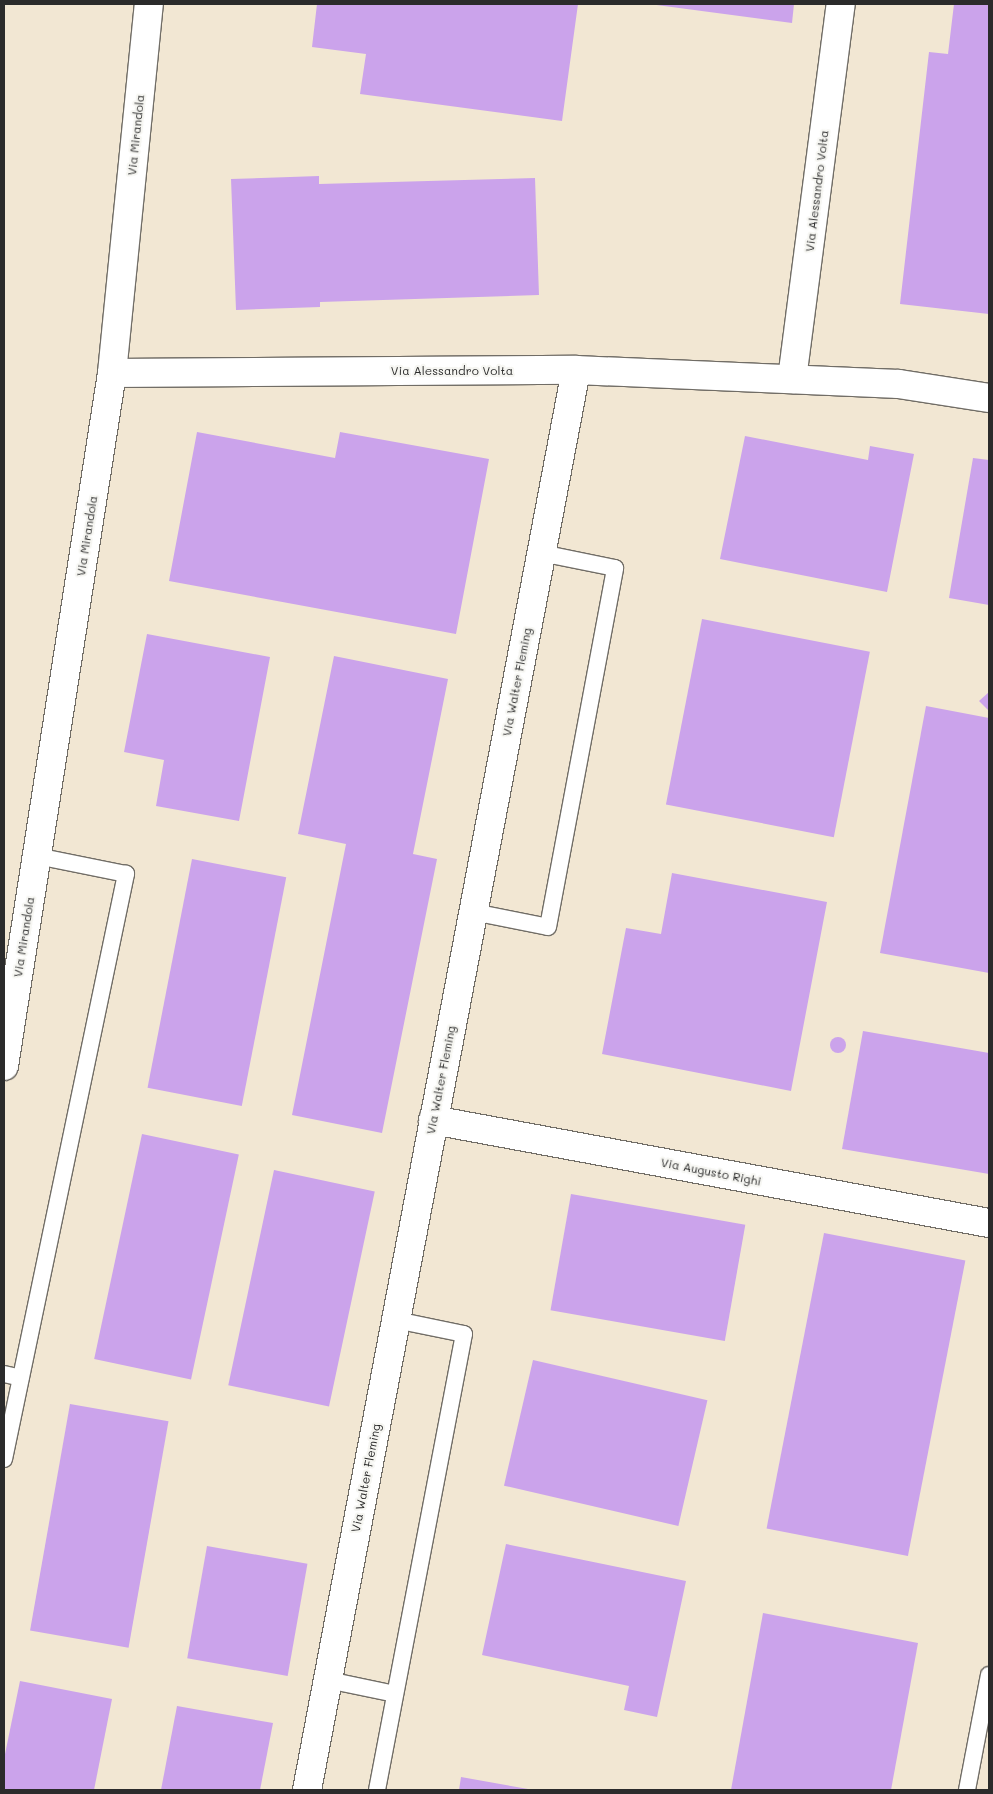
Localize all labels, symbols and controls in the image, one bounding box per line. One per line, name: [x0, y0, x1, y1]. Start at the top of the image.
street label: Via Mirandola: [125, 94, 147, 176]
street label: Via Alessandro Volta: [802, 129, 832, 253]
street label: Via Alessandro Volta: [391, 364, 513, 378]
street label: Via Mirandola: [74, 495, 100, 577]
street label: Via Walter Fleming: [499, 626, 535, 738]
street label: Via Mirandola: [11, 896, 37, 978]
street label: Via Walter Fleming: [423, 1024, 459, 1136]
street label: Via Augusto Righi: [660, 1155, 762, 1189]
street label: Via Walter Fleming: [348, 1422, 384, 1534]

